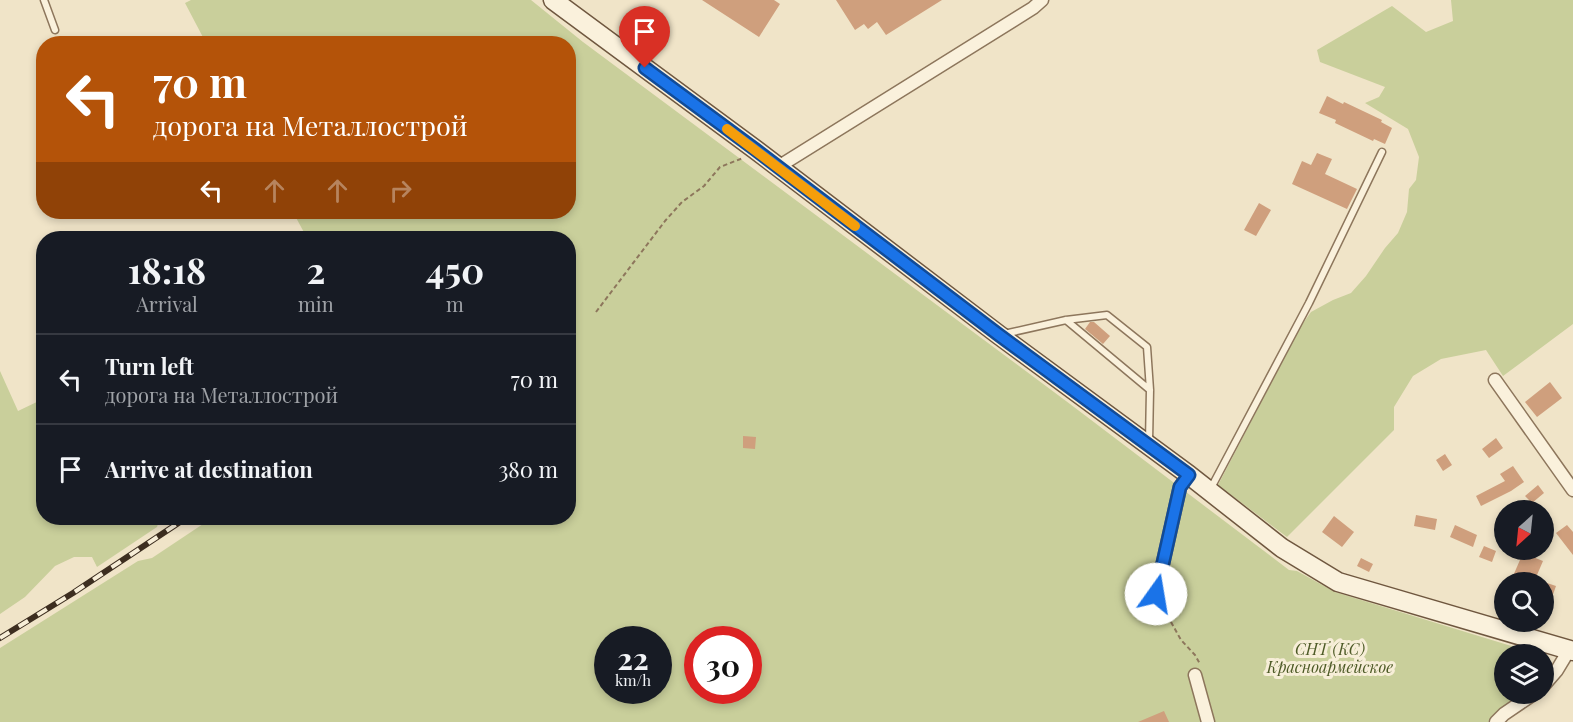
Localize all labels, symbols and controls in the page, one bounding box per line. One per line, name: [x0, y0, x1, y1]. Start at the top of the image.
pin: [619, 6, 670, 68]
icon: arrive: [628, 15, 661, 48]
text: 70 m: [153, 53, 247, 109]
icon: left: [54, 60, 132, 138]
text: дорога на Металлострой: [153, 107, 468, 143]
icon: left: [195, 174, 228, 207]
icon: ahead: [258, 174, 291, 207]
icon: ahead: [321, 174, 354, 207]
icon: right: [384, 174, 417, 207]
text: 18:18: [128, 245, 206, 293]
text: 2: [306, 245, 325, 293]
text: 450: [425, 245, 484, 293]
text: Arrival: [136, 290, 198, 317]
text: min: [298, 290, 334, 317]
text: m: [446, 290, 464, 317]
text: Turn left: [105, 351, 194, 381]
icon: left: [54, 363, 87, 396]
text: 70 m: [511, 364, 558, 394]
text: дорога на Металлострой: [105, 381, 338, 408]
icon: arrive: [54, 453, 87, 486]
text: Arrive at destination: [105, 454, 313, 484]
text: 380 m: [498, 454, 558, 484]
north arrow: [1494, 500, 1554, 560]
map controls: [1494, 500, 1554, 704]
position arrow: [1124, 562, 1188, 626]
button: search: [1494, 572, 1554, 632]
speed limit sign: 30: [684, 626, 762, 704]
text: 22: [617, 638, 649, 678]
park label: СНТ (КС) Красноармейское: [1266, 638, 1393, 677]
button: layers: [1494, 644, 1554, 704]
text: km/h: [615, 670, 651, 690]

